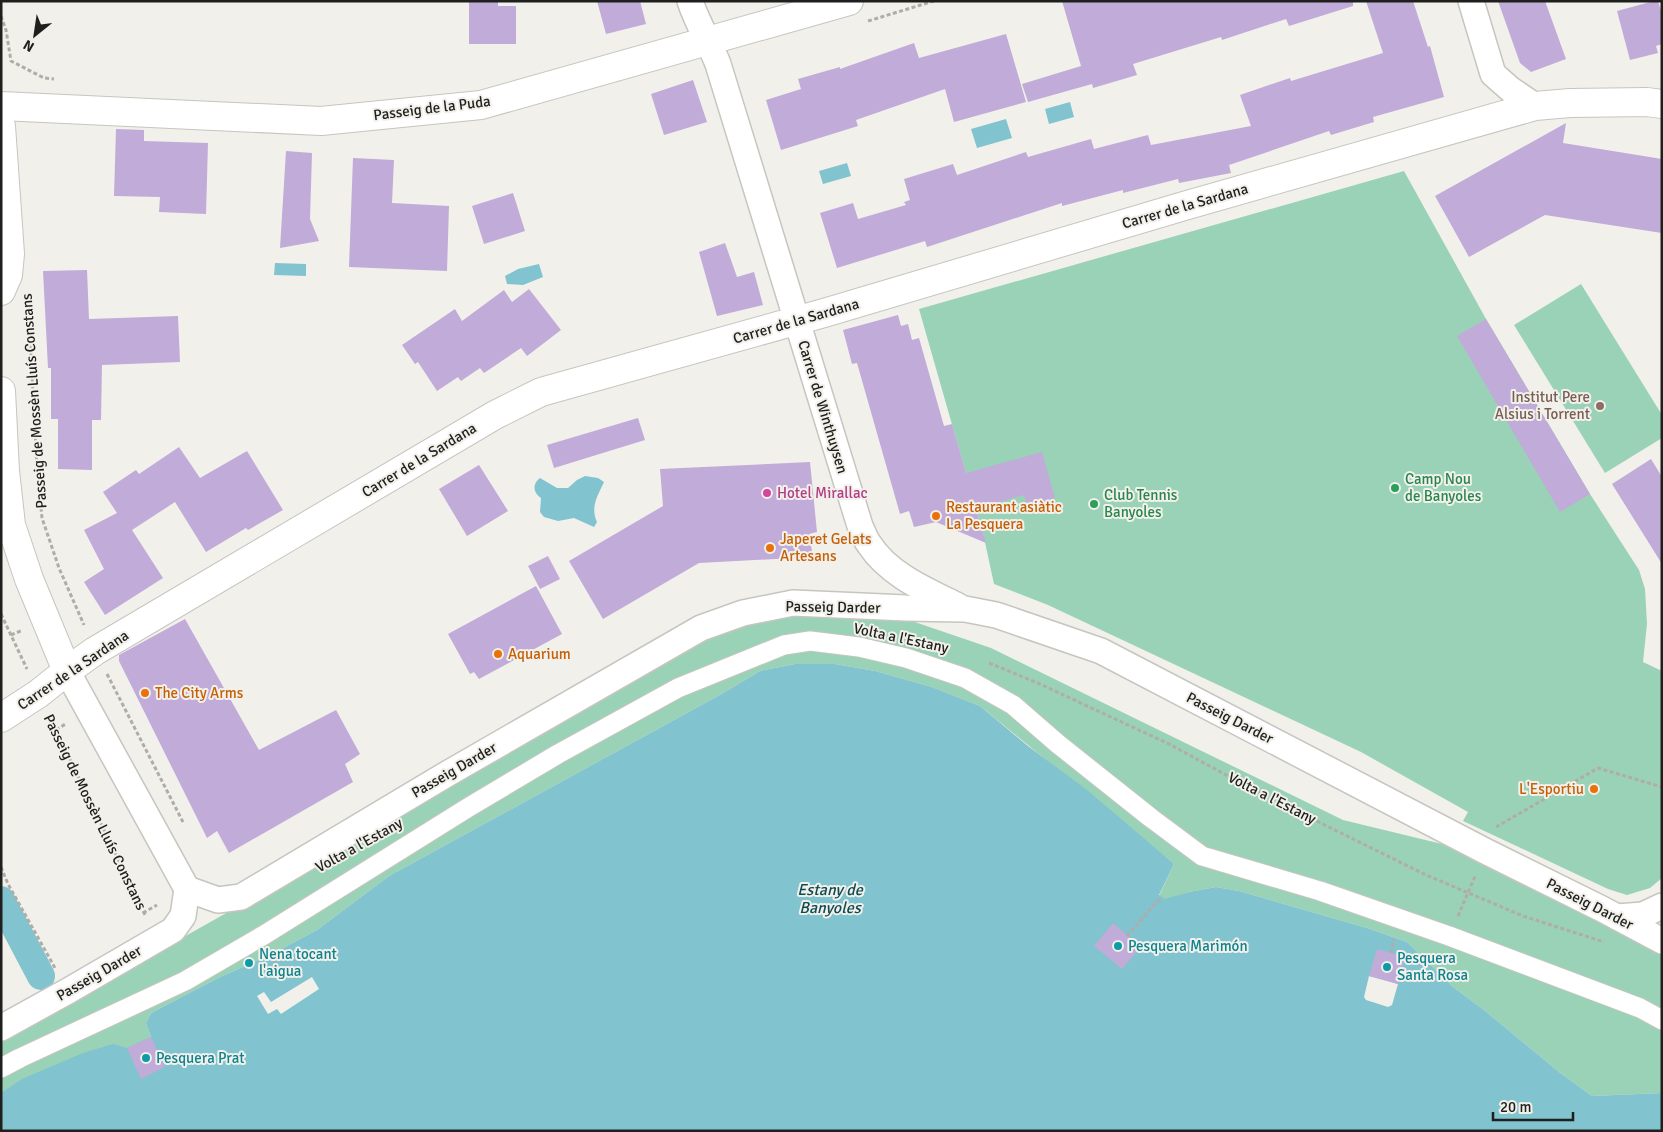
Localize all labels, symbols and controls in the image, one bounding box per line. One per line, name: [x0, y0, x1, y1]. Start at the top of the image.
north arrow: [10, 10, 60, 60]
text: N: [20, 36, 37, 56]
street label: Passeig de la Puda: [372, 92, 492, 124]
street label: Carrer de la Sardana: [1120, 179, 1250, 233]
street label: Passeig de Mossèn Lluís Constans: [17, 292, 50, 509]
street label: Carrer de la Sardana: [731, 294, 861, 348]
street label: Carrer de Winthuysen: [794, 338, 852, 476]
place label: Institut Pere Alsius i Torrent: [1495, 388, 1590, 423]
marker: Institut Pere Alsius i Torrent: [1594, 400, 1606, 412]
street label: Carrer de la Sardana: [358, 419, 480, 501]
place label: Camp Nou de Banyoles: [1405, 470, 1482, 505]
marker: Camp Nou de Banyoles: [1389, 482, 1401, 494]
place label: Hotel Mirallac: [777, 484, 868, 502]
place label: Club Tennis Banyoles: [1104, 486, 1178, 521]
marker: Hotel Mirallac: [761, 487, 773, 499]
place label: Restaurant asiàtic La Pesquera: [946, 498, 1062, 533]
marker: Club Tennis Banyoles: [1088, 498, 1100, 510]
marker: Restaurant asiàtic La Pesquera: [930, 510, 942, 522]
place label: Japeret Gelats Artesans: [780, 530, 872, 565]
marker: Japeret Gelats Artesans: [764, 542, 776, 554]
street label: Passeig Darder: [785, 597, 881, 617]
street label: Volta a l'Estany: [852, 619, 950, 657]
street label: Carrer de la Sardana: [14, 626, 132, 714]
place label: Aquarium: [508, 645, 571, 663]
marker: Aquarium: [492, 648, 504, 660]
place label: The City Arms: [155, 684, 244, 702]
marker: The City Arms: [139, 687, 151, 699]
street label: Passeig Darder: [1183, 688, 1277, 748]
street label: Passeig de Mossèn Lluís Constans: [40, 711, 151, 913]
street label: Passeig Darder: [408, 738, 500, 802]
street label: Volta a l'Estany: [1225, 768, 1319, 828]
place label: L'Esportiu: [1519, 780, 1584, 798]
marker: L'Esportiu: [1588, 783, 1600, 795]
street label: Volta a l'Estany: [312, 814, 406, 876]
street label: Passeig Darder: [1543, 874, 1637, 934]
water label: Estany de Banyoles: [797, 880, 864, 918]
place label: Pesquera Marimón: [1128, 937, 1248, 955]
marker: Pesquera Marimón: [1112, 940, 1124, 952]
street label: Passeig Darder: [53, 941, 145, 1005]
place label: Nena tocant l'aigua: [259, 945, 337, 980]
place label: Pesquera Santa Rosa: [1397, 949, 1468, 984]
marker: Nena tocant l'aigua: [243, 957, 255, 969]
marker: Pesquera Santa Rosa: [1381, 961, 1393, 973]
place label: Pesquera Prat: [156, 1049, 244, 1067]
marker: Pesquera Prat: [140, 1052, 152, 1064]
scale bar: [1493, 1090, 1573, 1122]
text: 20 m: [1500, 1098, 1531, 1116]

